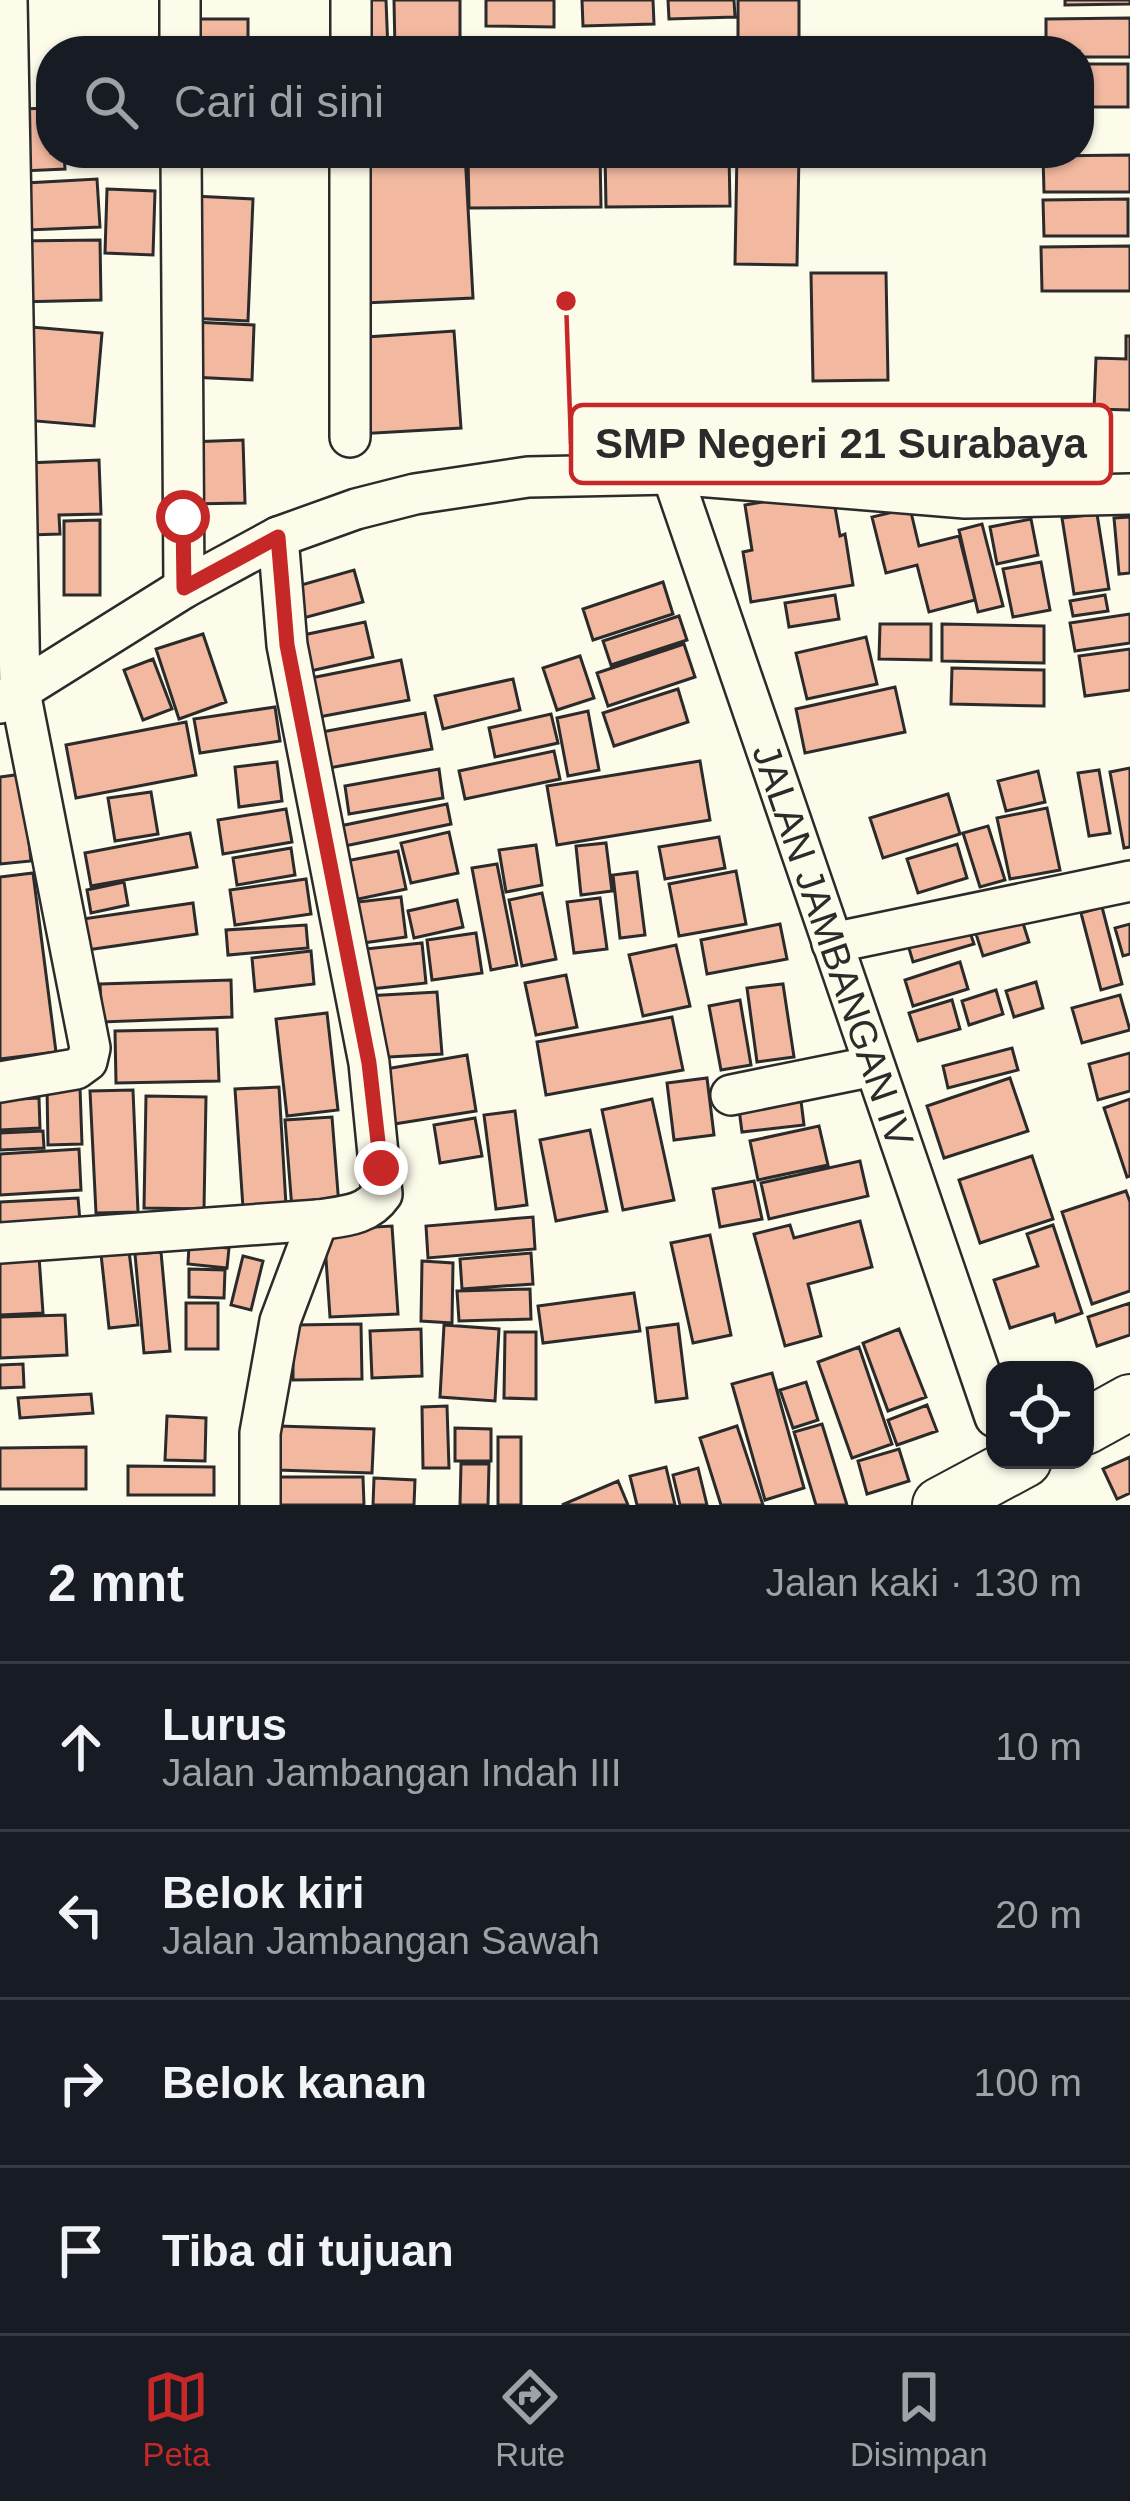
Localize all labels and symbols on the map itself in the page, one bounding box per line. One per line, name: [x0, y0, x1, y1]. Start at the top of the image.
callout: SMP Negeri 21 Surabaya: [571, 405, 1111, 483]
text: SMP Negeri 21 Surabaya: [595, 420, 1088, 467]
route start: [156, 490, 210, 544]
street label: JALAN JAMBANGAN IV: [745, 738, 922, 1152]
route end: [354, 1141, 408, 1195]

